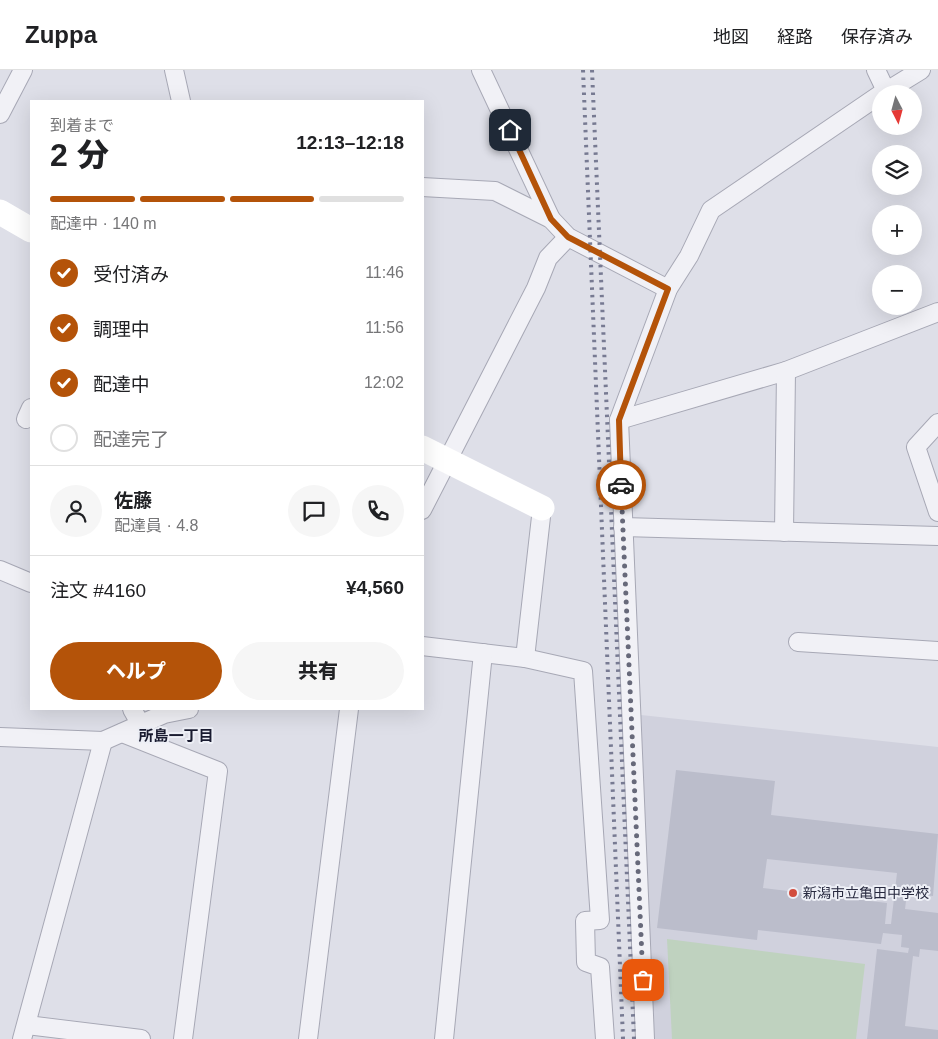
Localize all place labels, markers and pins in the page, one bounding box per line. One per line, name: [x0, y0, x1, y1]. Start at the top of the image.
pin: [489, 109, 531, 151]
place label: 新潟市立亀田中学校: [803, 885, 929, 901]
marker: 新潟市立亀田中学校: [787, 887, 799, 899]
pin: [622, 959, 664, 1001]

